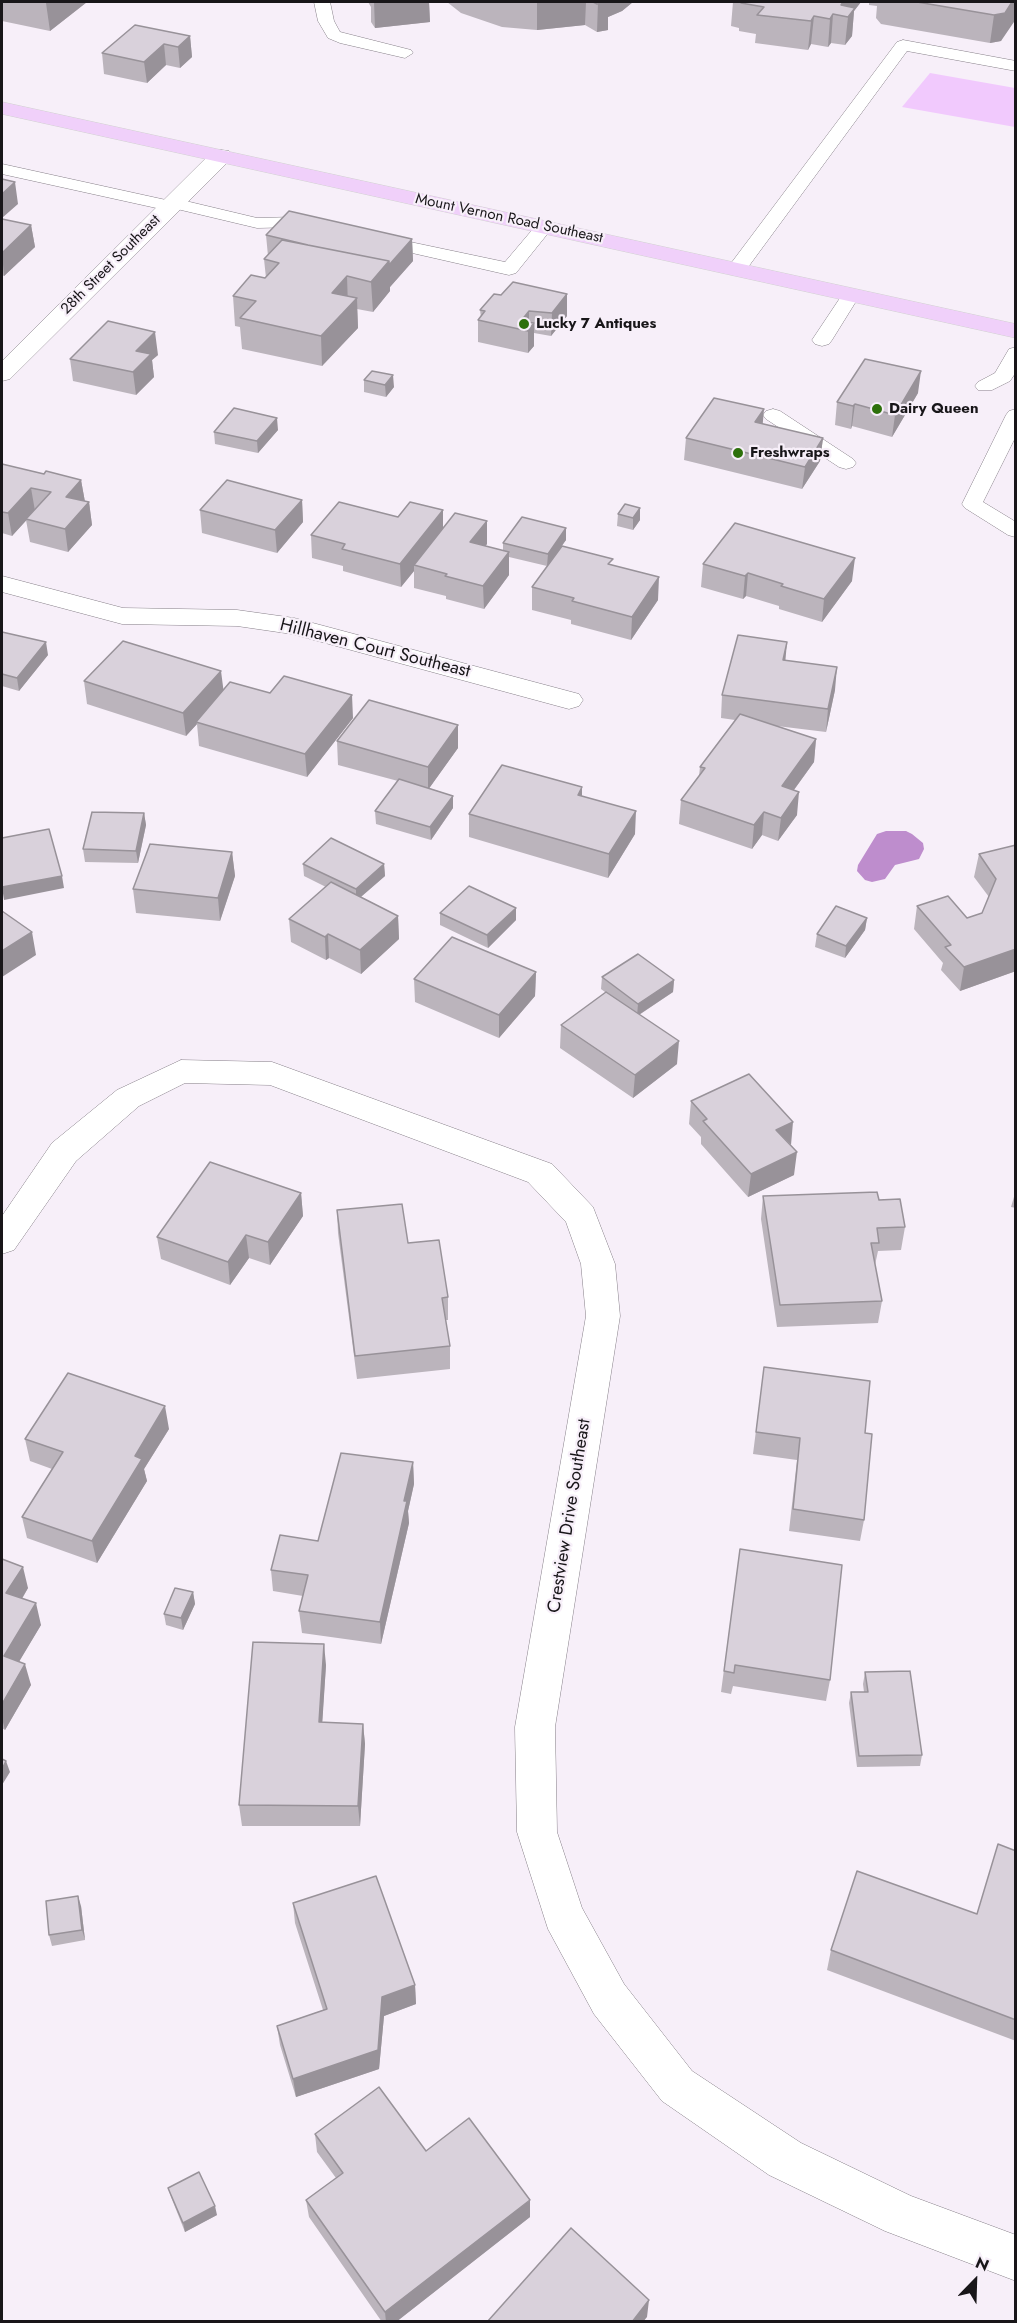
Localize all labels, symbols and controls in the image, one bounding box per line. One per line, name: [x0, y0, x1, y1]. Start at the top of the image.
street label: Mount Vernon Road Southeast: [414, 190, 604, 248]
street label: 28th Street Southeast: [57, 211, 165, 319]
place label: Lucky 7 Antiques: [536, 315, 656, 333]
marker: Lucky 7 Antiques: [517, 317, 531, 331]
place label: Dairy Queen: [889, 400, 979, 418]
marker: Dairy Queen: [870, 402, 884, 416]
place label: Freshwraps: [750, 444, 830, 462]
marker: Freshwraps: [731, 446, 745, 460]
street label: Hillhaven Court Southeast: [278, 615, 472, 683]
street label: Crestview Drive Southeast: [544, 1417, 596, 1615]
north arrow: [945, 2251, 1005, 2311]
text: N: [972, 2251, 993, 2277]

